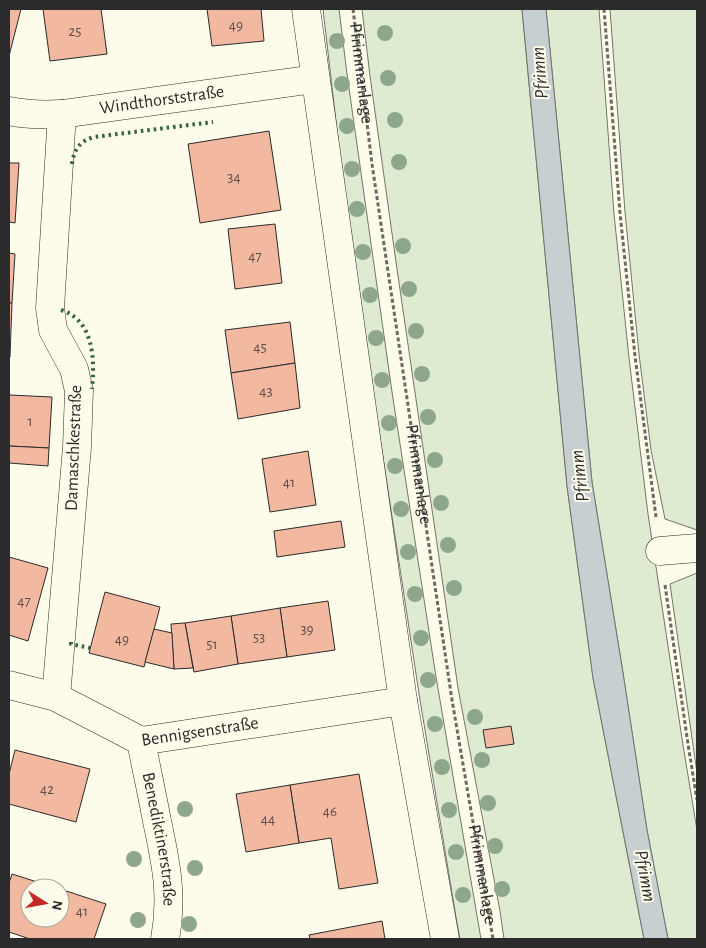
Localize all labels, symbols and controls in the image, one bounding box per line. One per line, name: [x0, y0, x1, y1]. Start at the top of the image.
house number: 49: [229, 18, 243, 33]
street label: Pfrimmanlage: [346, 22, 376, 125]
house number: 25: [68, 24, 82, 39]
water label: Pfrimm: [528, 46, 552, 100]
street label: Windthorststraße: [98, 83, 225, 118]
house number: 34: [227, 170, 241, 185]
house number: 47: [248, 249, 262, 264]
house number: 45: [253, 340, 267, 355]
house number: 43: [259, 384, 273, 399]
street label: Damaschkestraße: [63, 385, 85, 511]
house number: 1: [27, 414, 33, 429]
street label: Pfrimmanlage: [402, 423, 435, 526]
water label: Pfrimm: [567, 449, 593, 503]
house number: 41: [283, 475, 295, 490]
house number: 47: [17, 594, 31, 609]
house number: 39: [300, 622, 314, 637]
house number: 53: [253, 630, 265, 645]
house number: 49: [115, 632, 129, 647]
house number: 51: [206, 637, 218, 652]
street label: Bennigsenstraße: [140, 714, 260, 750]
street label: Benediktinerstraße: [139, 771, 178, 906]
house number: 42: [40, 782, 54, 797]
house number: 46: [323, 804, 337, 819]
house number: 44: [261, 812, 275, 827]
street label: Pfrimmanlage: [465, 823, 499, 926]
water label: Pfrimm: [631, 849, 659, 903]
north arrow: [20, 878, 70, 928]
text: N: [49, 899, 65, 911]
house number: 41: [76, 904, 88, 919]

